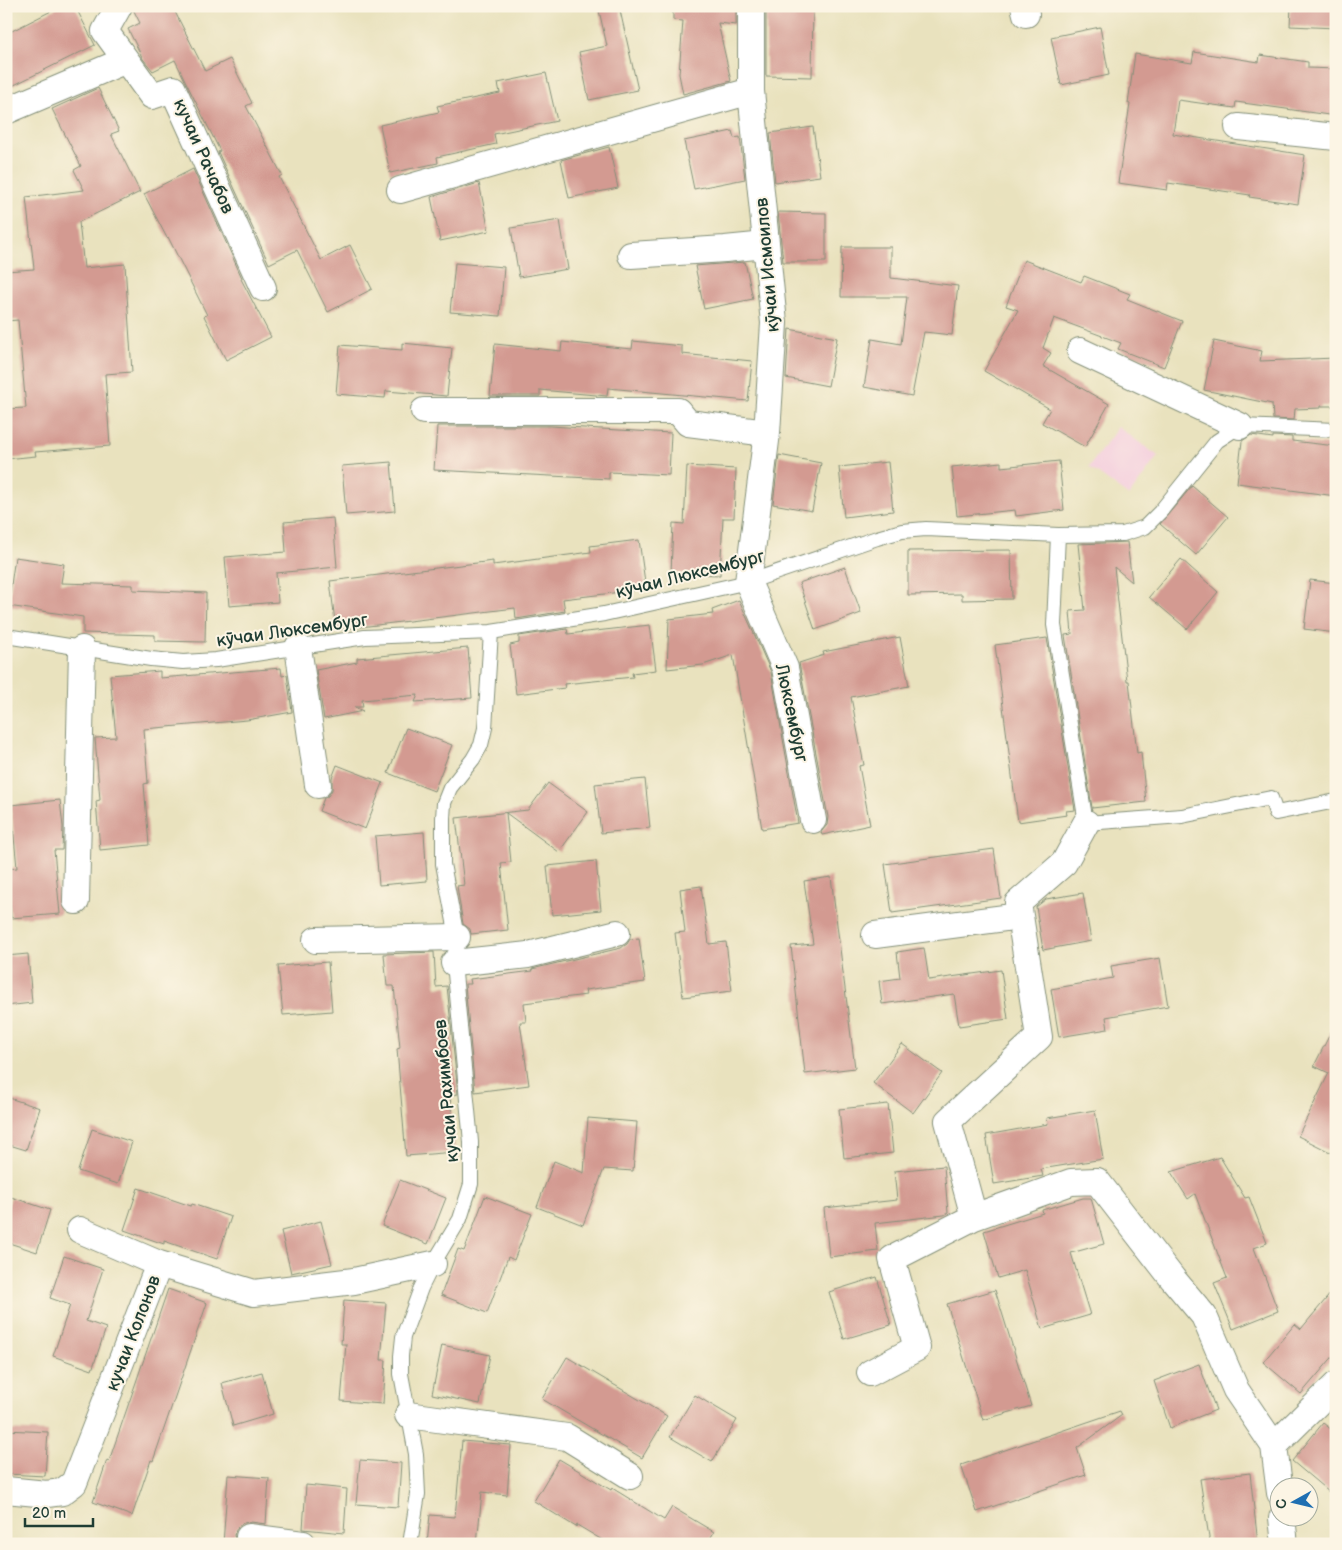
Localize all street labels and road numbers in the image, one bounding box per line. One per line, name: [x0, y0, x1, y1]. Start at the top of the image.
street label: кучаи Рачабов: [169, 96, 238, 217]
street label: кӯчаи Исмоилов: [751, 196, 784, 333]
street label: кӯчаи Люксембург: [614, 546, 767, 603]
street label: кӯчаи Люксембург: [215, 609, 369, 652]
street label: Люксембург: [771, 661, 812, 764]
street label: кучаи Рахимбоев: [430, 1018, 463, 1163]
street label: кучаи Колонов: [102, 1272, 165, 1394]

